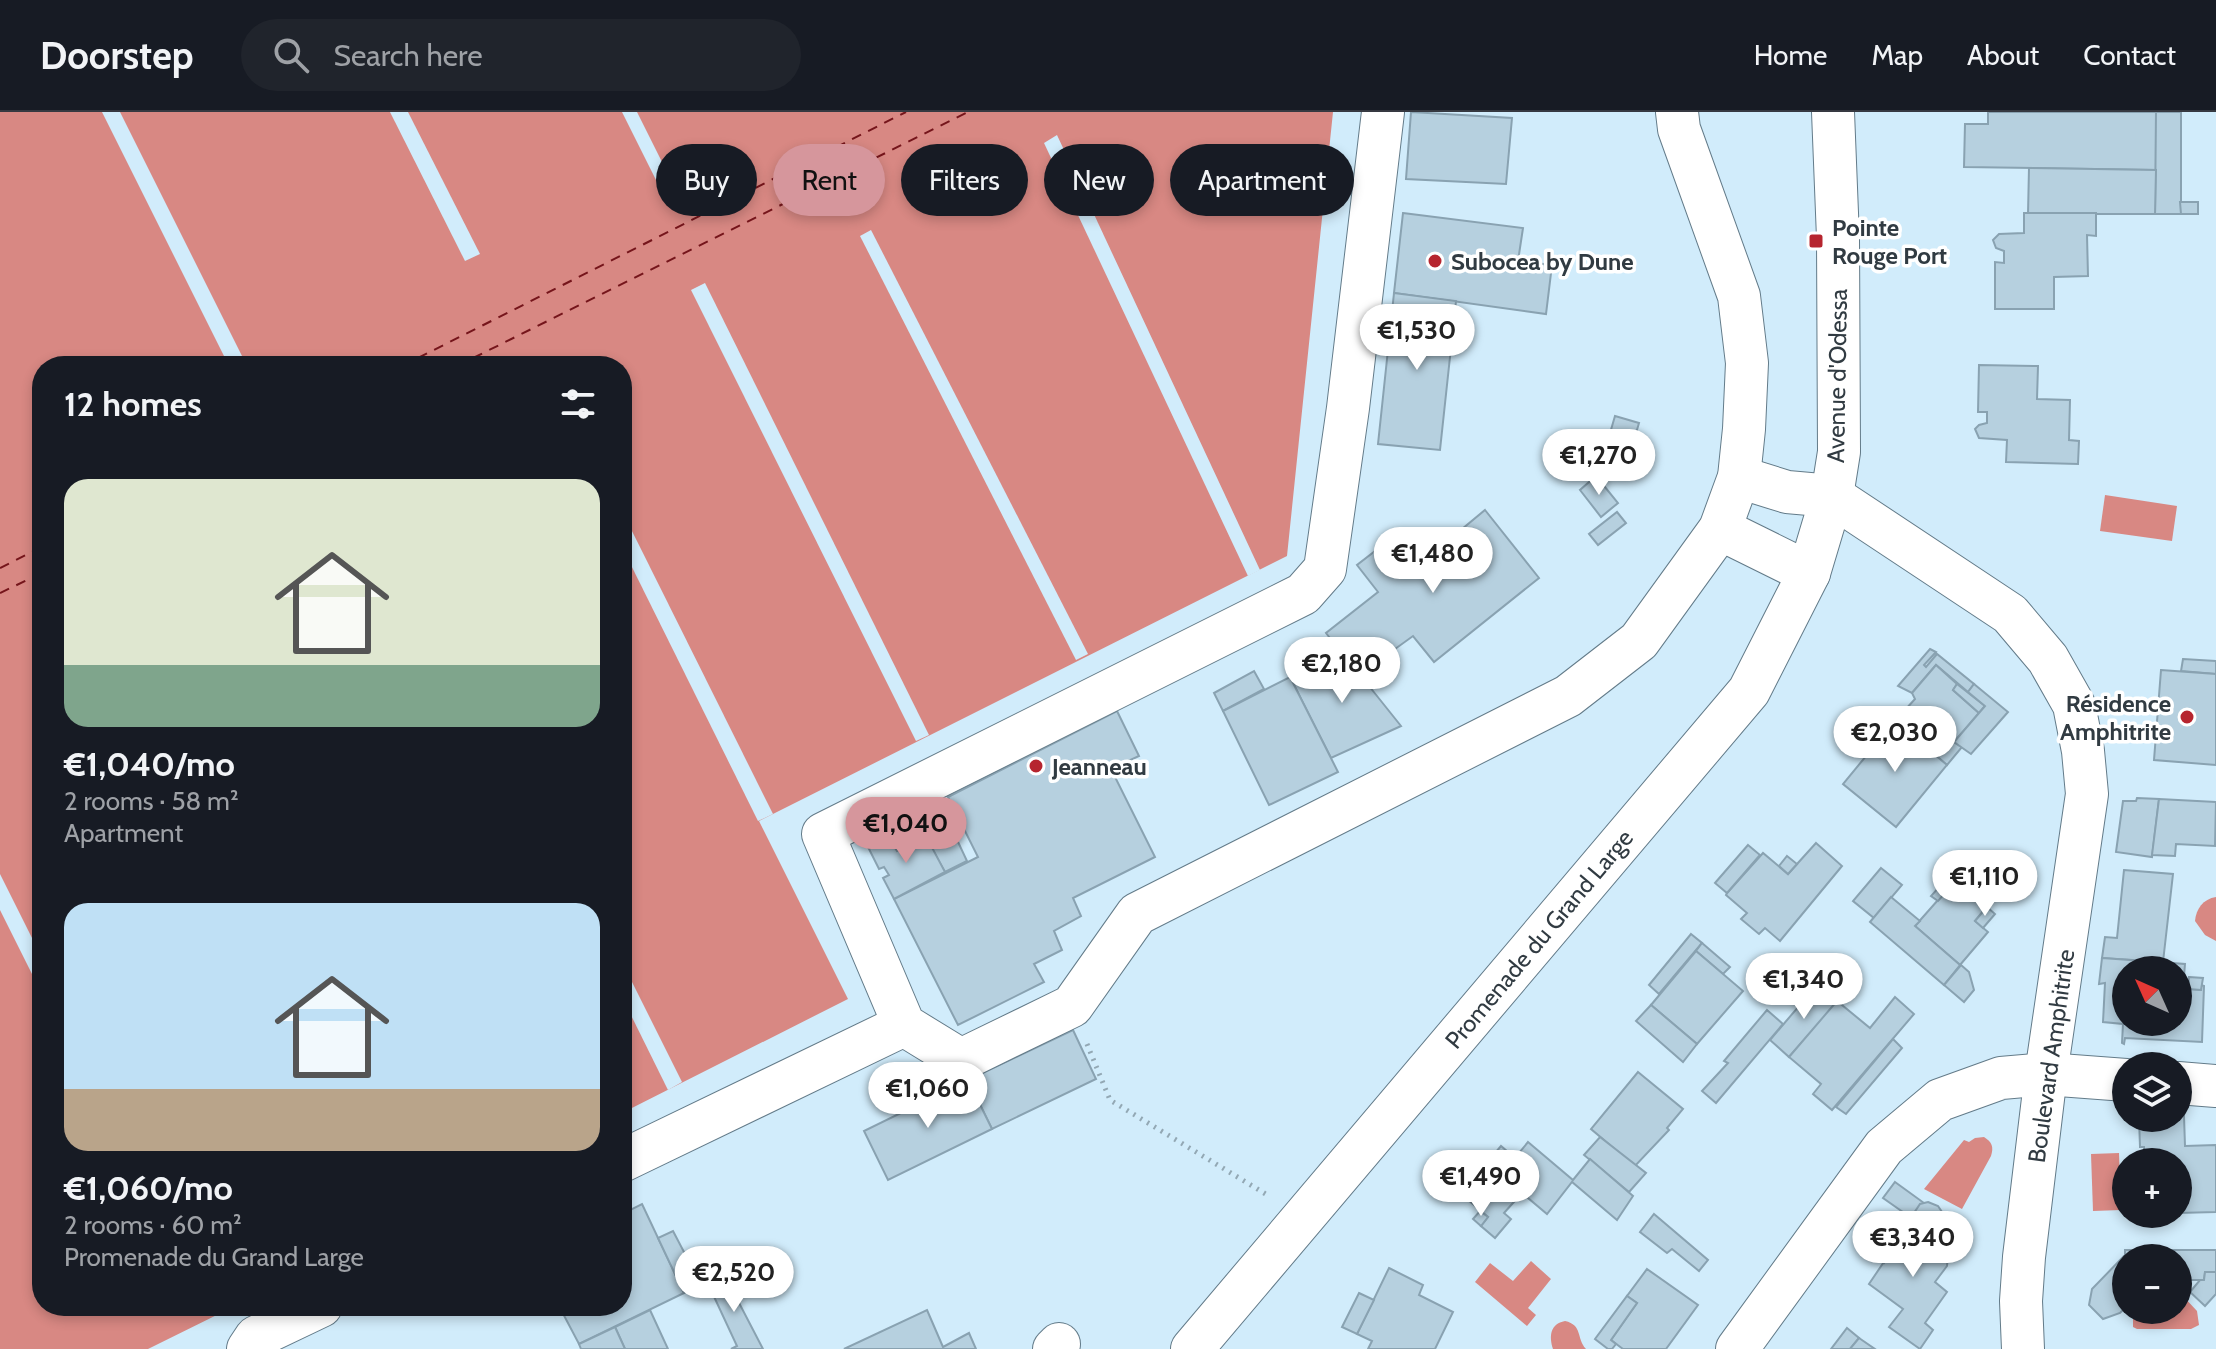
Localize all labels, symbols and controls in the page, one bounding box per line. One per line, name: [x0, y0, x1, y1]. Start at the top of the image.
search box: [241, 19, 801, 91]
text: Doorstep: [40, 32, 193, 79]
icon: search: [269, 33, 313, 77]
text: Search here: [333, 37, 483, 74]
text: Home: [1754, 38, 1827, 72]
text: Map: [1871, 38, 1923, 72]
text: About: [1967, 38, 2039, 72]
text: Contact: [2083, 38, 2176, 72]
chip: Buy: [656, 144, 757, 216]
chip: Rent: [773, 144, 885, 216]
chip: Filters: [901, 144, 1028, 216]
chip: New: [1044, 144, 1154, 216]
chip: Apartment: [1170, 144, 1354, 216]
place label: Pointe Rouge Port: [1832, 213, 1947, 270]
marker: Pointe Rouge Port: [1807, 232, 1825, 250]
place label: Subocea by Dune: [1451, 247, 1634, 276]
marker: Subocea by Dune: [1426, 252, 1444, 270]
street label: Avenue d'Odessa: [1821, 288, 1853, 463]
pin: €1,530: [1352, 304, 1482, 372]
text: €1,530: [1378, 314, 1456, 346]
icon: filters: [556, 382, 600, 426]
text: 12 homes: [64, 383, 202, 425]
pin: €1,270: [1534, 429, 1664, 497]
text: €1,270: [1560, 439, 1638, 471]
pin: €1,480: [1368, 527, 1498, 595]
icon: home: [260, 531, 404, 675]
text: €1,480: [1392, 537, 1474, 569]
pin: €2,180: [1277, 637, 1407, 705]
text: €2,180: [1302, 647, 1382, 679]
place label: Résidence Amphitrite: [2060, 689, 2171, 746]
pin: €2,030: [1830, 706, 1960, 774]
marker: Résidence Amphitrite: [2178, 708, 2196, 726]
text: €2,030: [1852, 716, 1938, 748]
text: €1,040/mo: [64, 743, 235, 785]
place label: Jeanneau: [1051, 752, 1147, 781]
marker: Jeanneau: [1027, 757, 1045, 775]
text: 2 rooms · 58 m²: [64, 785, 239, 817]
pin: €1,040: [841, 797, 971, 865]
text: €1,040: [864, 807, 948, 839]
text: Apartment: [64, 817, 183, 849]
street label: Promenade du Grand Large: [1439, 824, 1639, 1054]
pin: €1,110: [1920, 850, 2050, 918]
text: €1,110: [1950, 860, 2020, 892]
street label: Boulevard Amphitrite: [2022, 947, 2080, 1165]
pin: €1,340: [1739, 953, 1869, 1021]
icon: home: [260, 955, 404, 1099]
north arrow: [2112, 956, 2192, 1036]
map controls: [2112, 956, 2192, 1324]
text: €1,340: [1764, 963, 1844, 995]
button: layers: [2112, 1052, 2192, 1132]
pin: €1,060: [863, 1062, 993, 1130]
text: €1,060: [886, 1072, 970, 1104]
button: +: [2112, 1148, 2192, 1228]
pin: €1,490: [1416, 1150, 1546, 1218]
text: €1,490: [1440, 1160, 1522, 1192]
text: €1,060/mo: [64, 1167, 233, 1209]
text: 2 rooms · 60 m²: [64, 1209, 242, 1241]
pin: €3,340: [1848, 1211, 1978, 1279]
text: €3,340: [1870, 1221, 1956, 1253]
text: Promenade du Grand Large: [64, 1241, 364, 1273]
button: −: [2112, 1244, 2192, 1324]
pin: €2,520: [669, 1246, 799, 1314]
text: €2,520: [693, 1256, 775, 1288]

